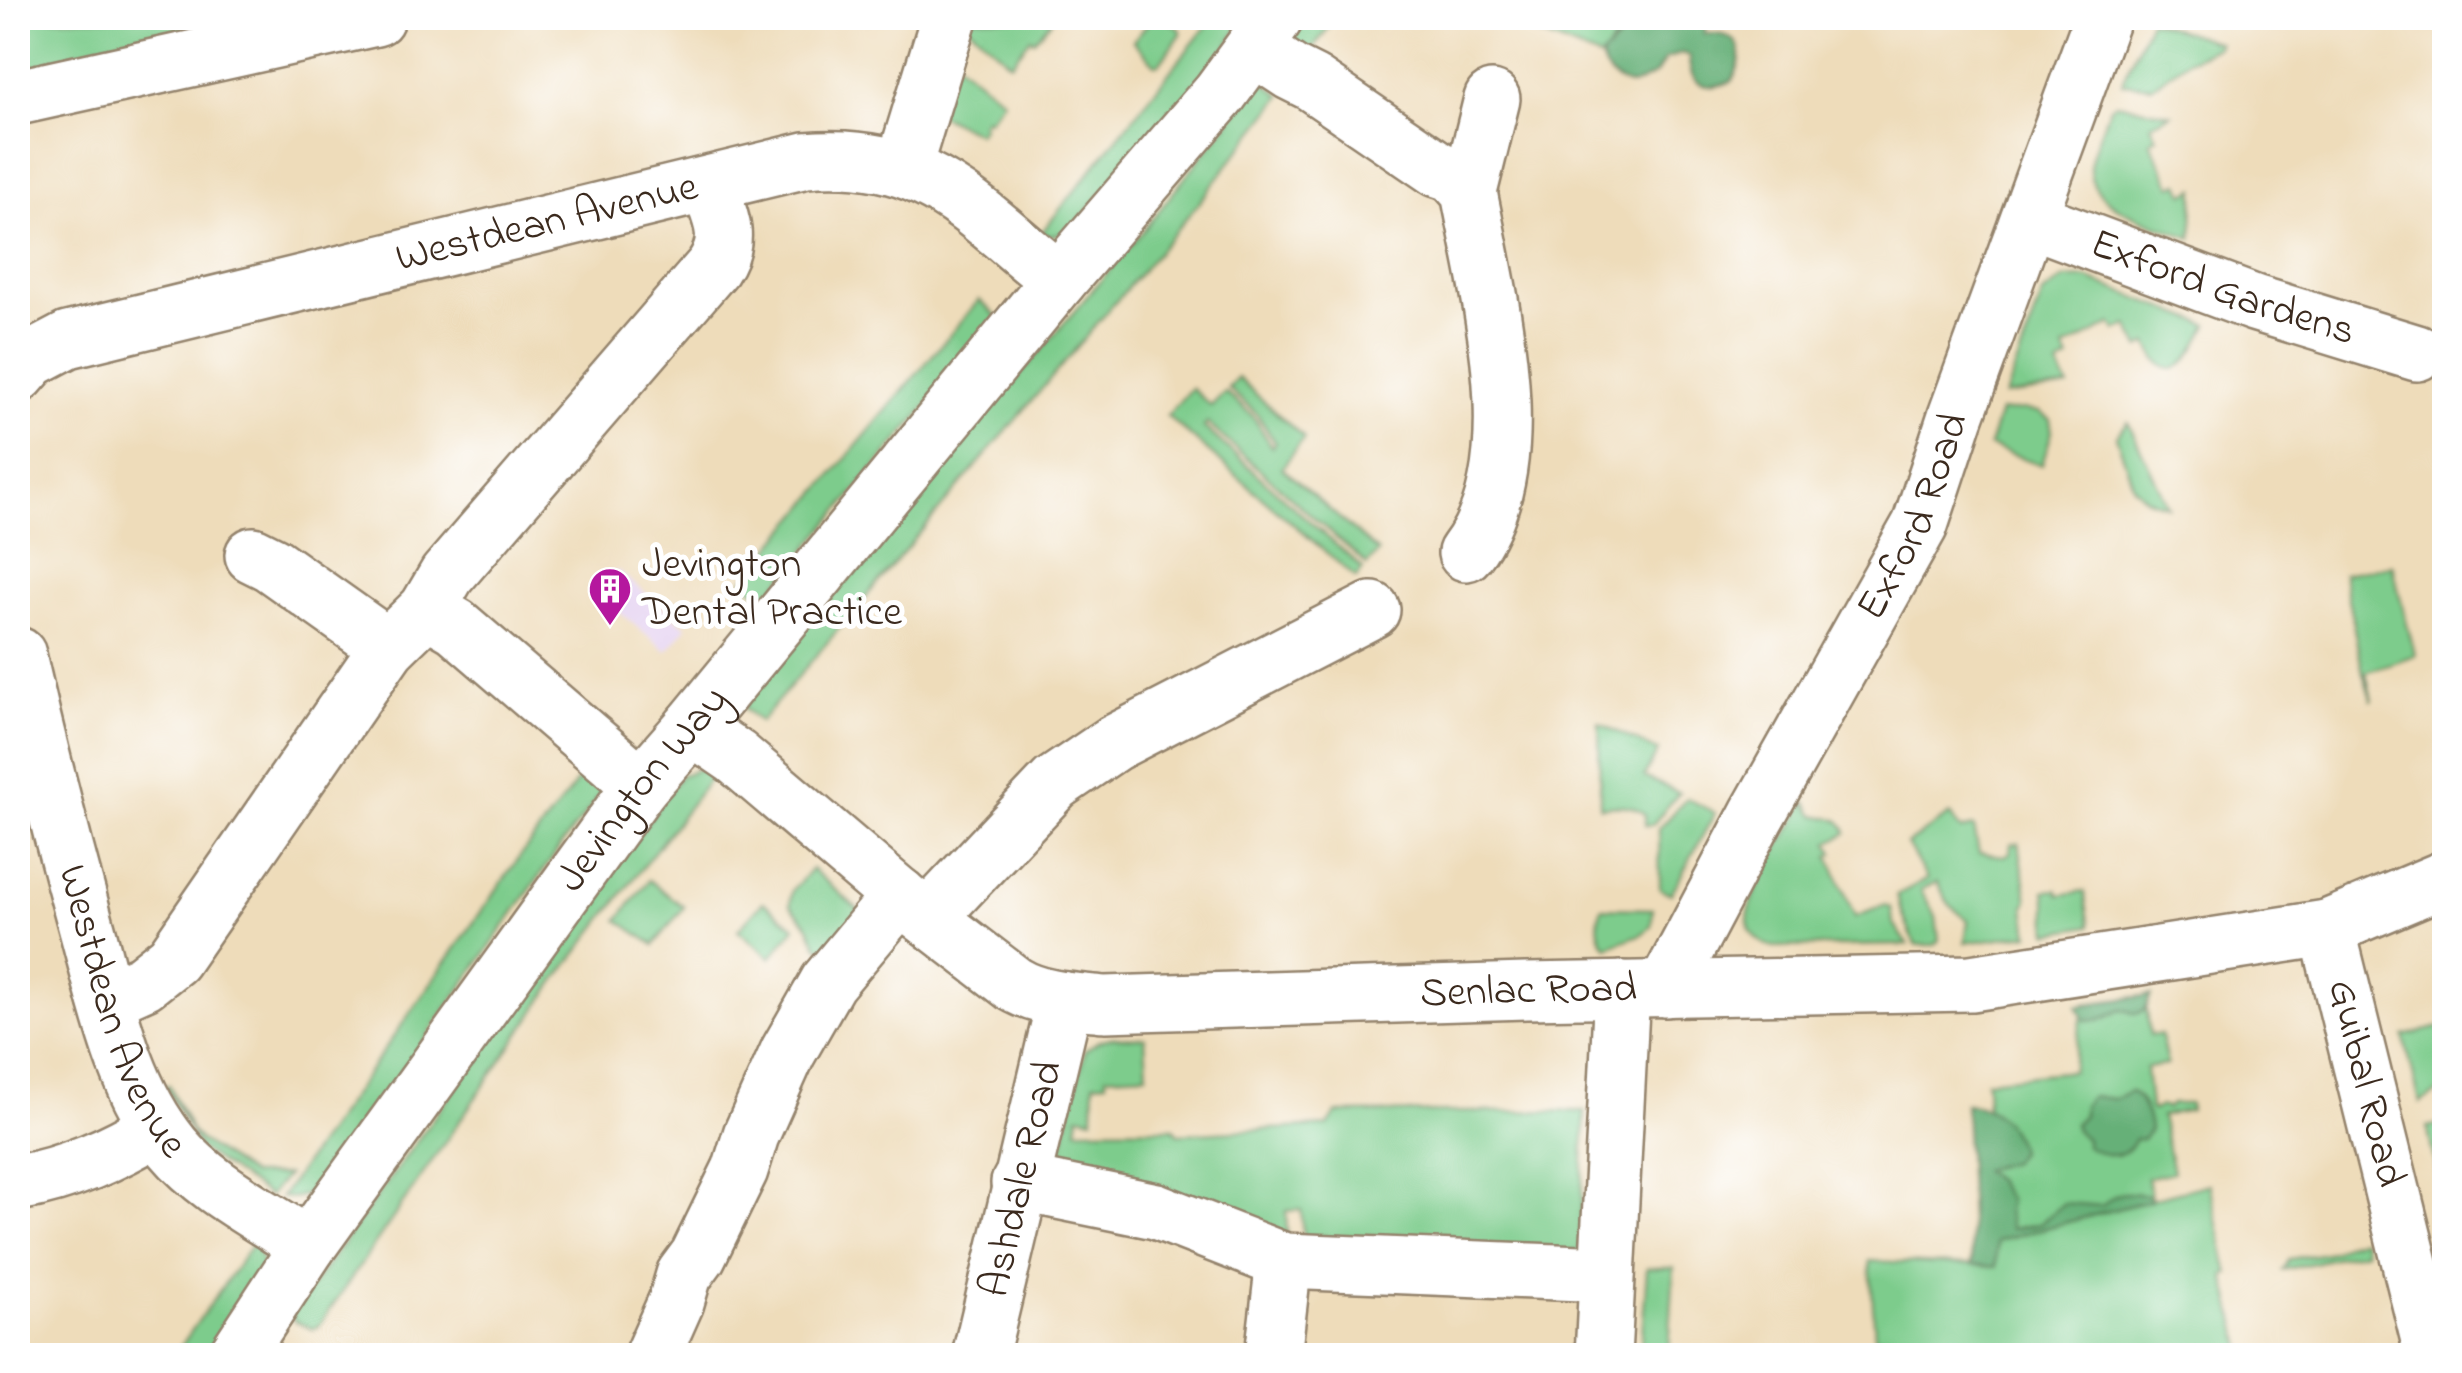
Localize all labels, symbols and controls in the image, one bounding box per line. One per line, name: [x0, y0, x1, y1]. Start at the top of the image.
street label: Westdean Avenue: [390, 157, 704, 289]
street label: Exford Gardens: [2082, 214, 2363, 363]
street label: Exford Road: [1842, 405, 1985, 632]
place label: Jevington Dental Practice: [641, 535, 902, 644]
building icon: Jevington Dental Practice: [587, 566, 633, 627]
street label: Jevington Way: [542, 673, 744, 905]
street label: Westdean Avenue: [41, 858, 202, 1172]
street label: Senlac Road: [1419, 959, 1637, 1025]
street label: Guibal Road: [2310, 973, 2421, 1193]
street label: Ashdale Road: [965, 1055, 1080, 1303]

